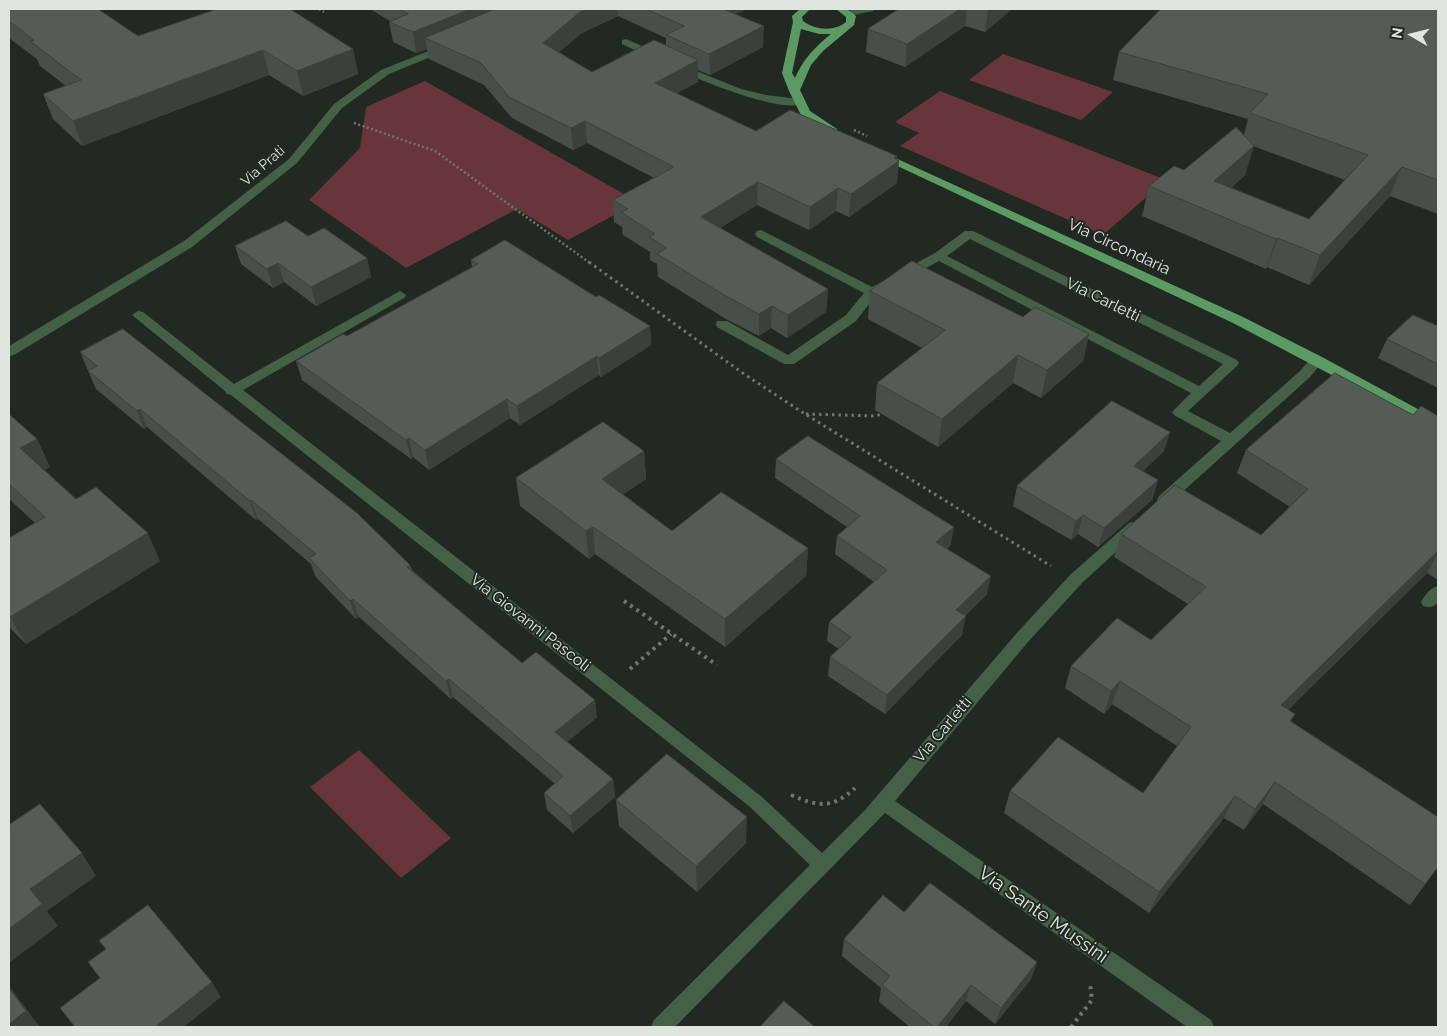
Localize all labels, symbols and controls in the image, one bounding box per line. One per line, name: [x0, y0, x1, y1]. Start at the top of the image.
north arrow: [1387, 10, 1437, 60]
text: N: [1388, 27, 1406, 39]
street label: Via Prati: [238, 142, 288, 190]
street label: Via Circondaria: [1065, 215, 1173, 279]
street label: Via Carletti: [1063, 274, 1143, 326]
street label: Via Giovanni Pascoli: [466, 570, 594, 676]
street label: Via Carletti: [910, 693, 976, 767]
street label: Via Sante Mussini: [974, 862, 1112, 968]

